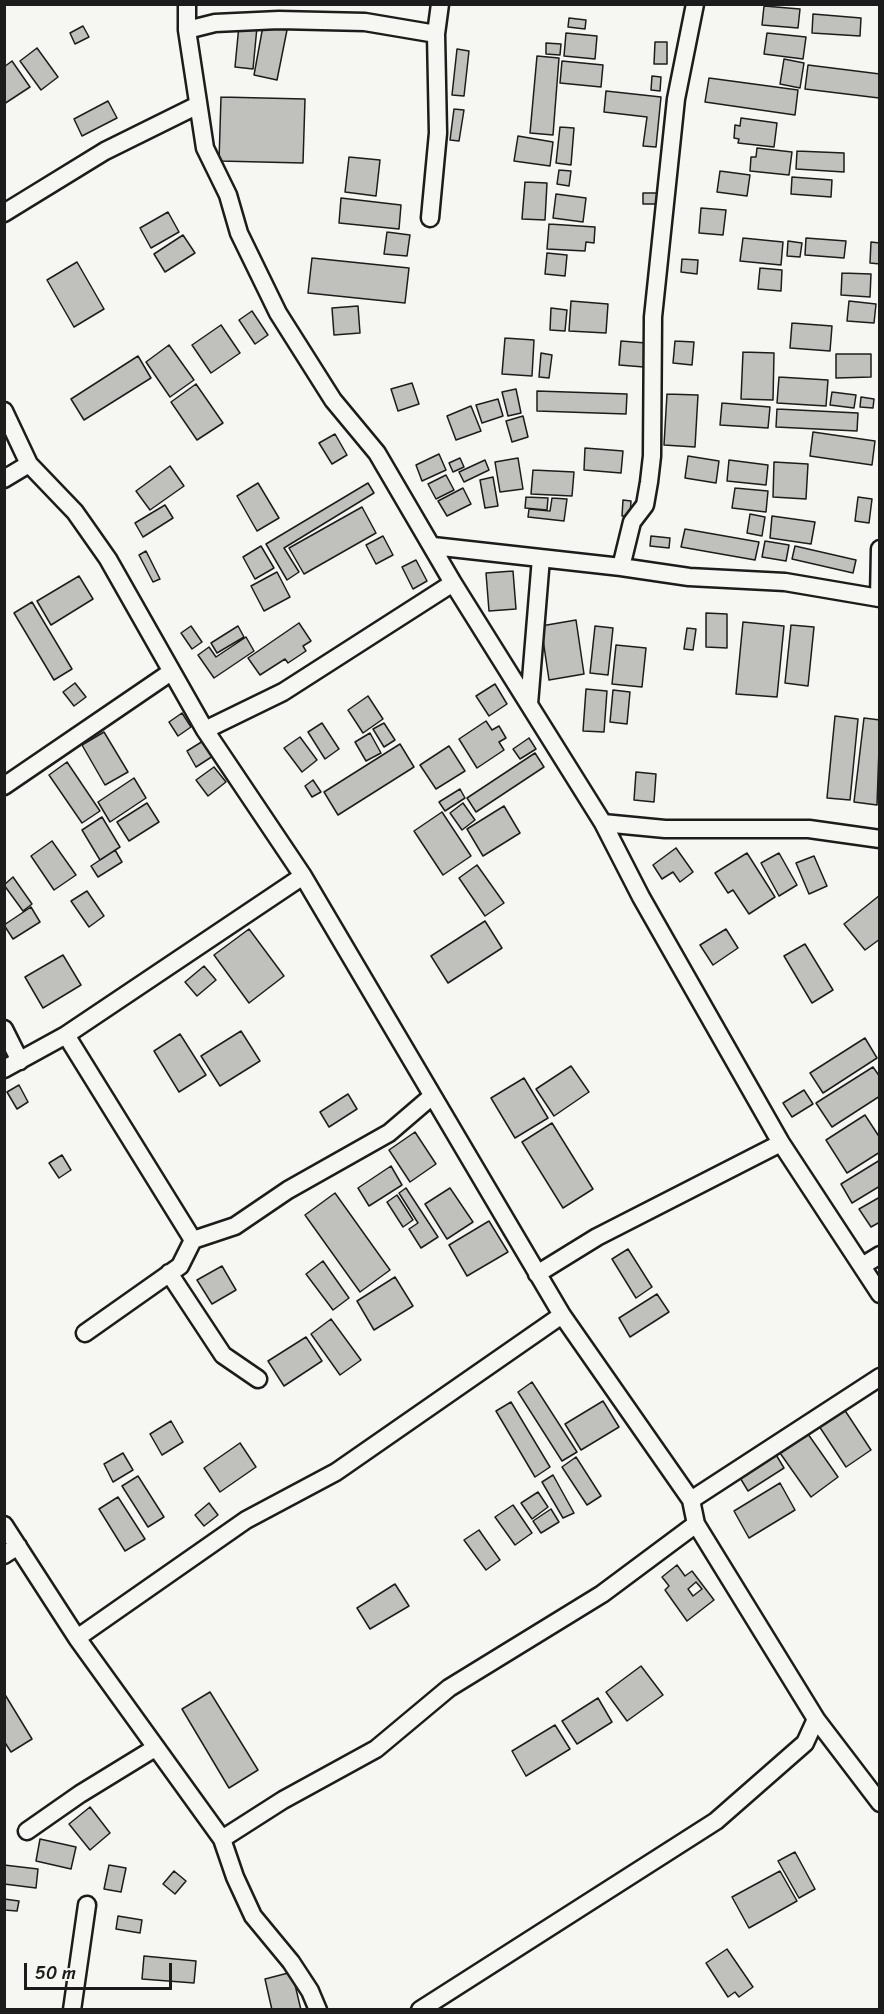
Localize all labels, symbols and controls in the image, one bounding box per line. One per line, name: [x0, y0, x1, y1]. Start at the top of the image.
scale bar: [27, 1951, 176, 1989]
text: 50 m: [35, 1957, 76, 1989]

